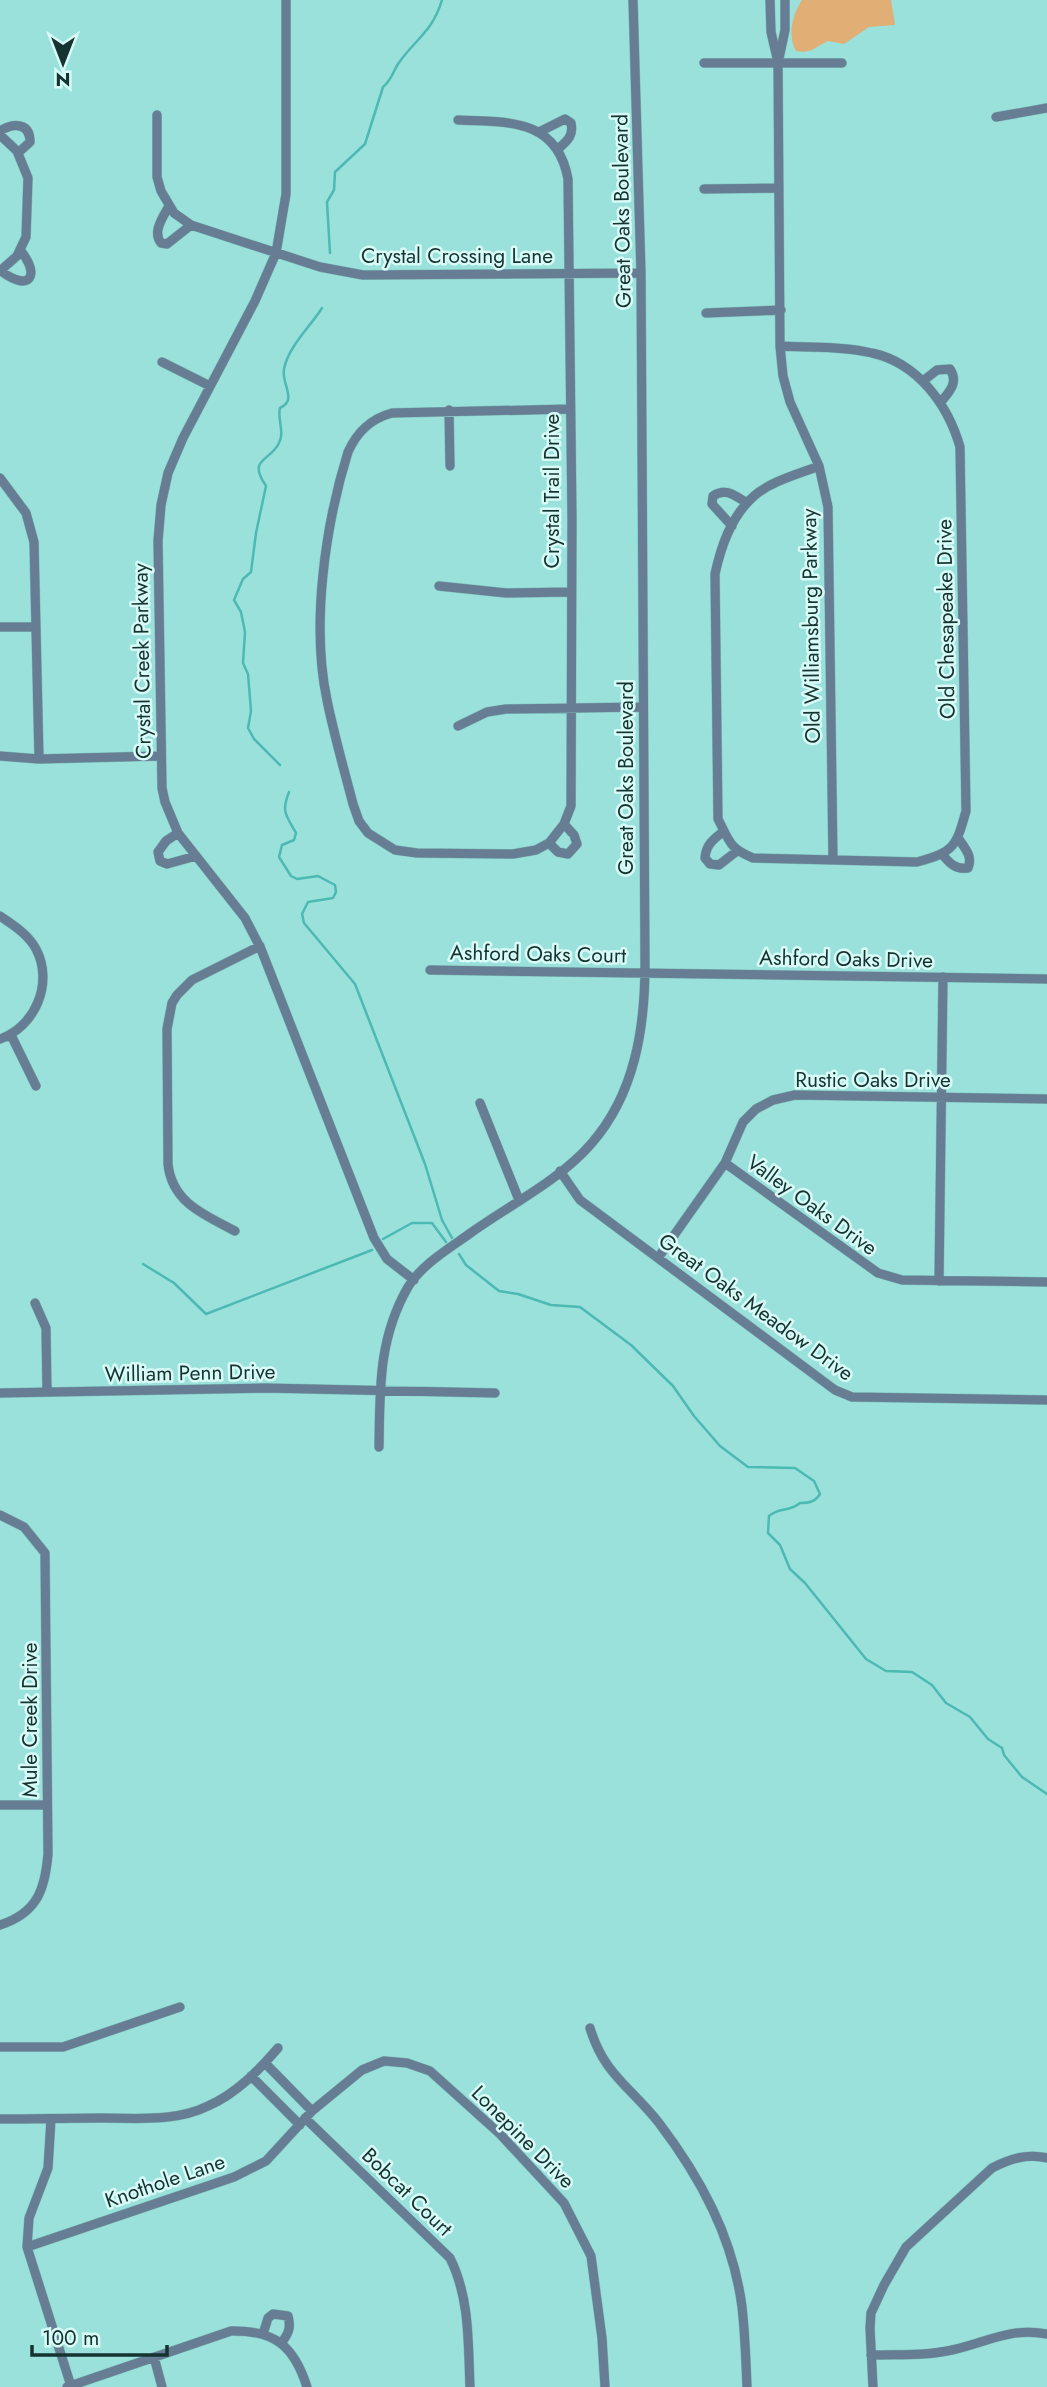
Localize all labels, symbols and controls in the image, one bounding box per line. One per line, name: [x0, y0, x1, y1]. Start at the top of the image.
north arrow: [28, 28, 98, 98]
text: N: [55, 66, 71, 93]
street label: Great Oaks Boulevard: [605, 114, 639, 308]
street label: Crystal Crossing Lane: [361, 241, 553, 271]
street label: Crystal Trail Drive: [537, 413, 567, 568]
street label: Old Williamsburg Parkway: [794, 507, 828, 744]
street label: Old Chesapeake Drive: [929, 519, 963, 719]
street label: Crystal Creek Parkway: [125, 562, 159, 759]
street label: Great Oaks Boulevard: [611, 681, 641, 875]
street label: Ashford Oaks Court: [450, 937, 626, 971]
street label: Ashford Oaks Drive: [759, 942, 933, 976]
street label: Rustic Oaks Drive: [795, 1065, 951, 1095]
street label: Valley Oaks Drive: [741, 1147, 884, 1263]
street label: Great Oaks Meadow Drive: [652, 1226, 860, 1388]
street label: William Penn Drive: [104, 1357, 276, 1389]
street label: Mule Creek Drive: [15, 1642, 45, 1798]
street label: Lonepine Drive: [465, 2079, 581, 2195]
street label: Bobcat Court: [355, 2141, 459, 2243]
street label: Knothole Lane: [101, 2146, 229, 2216]
scale bar: [32, 2314, 166, 2358]
text: 100 m: [42, 2323, 99, 2353]

